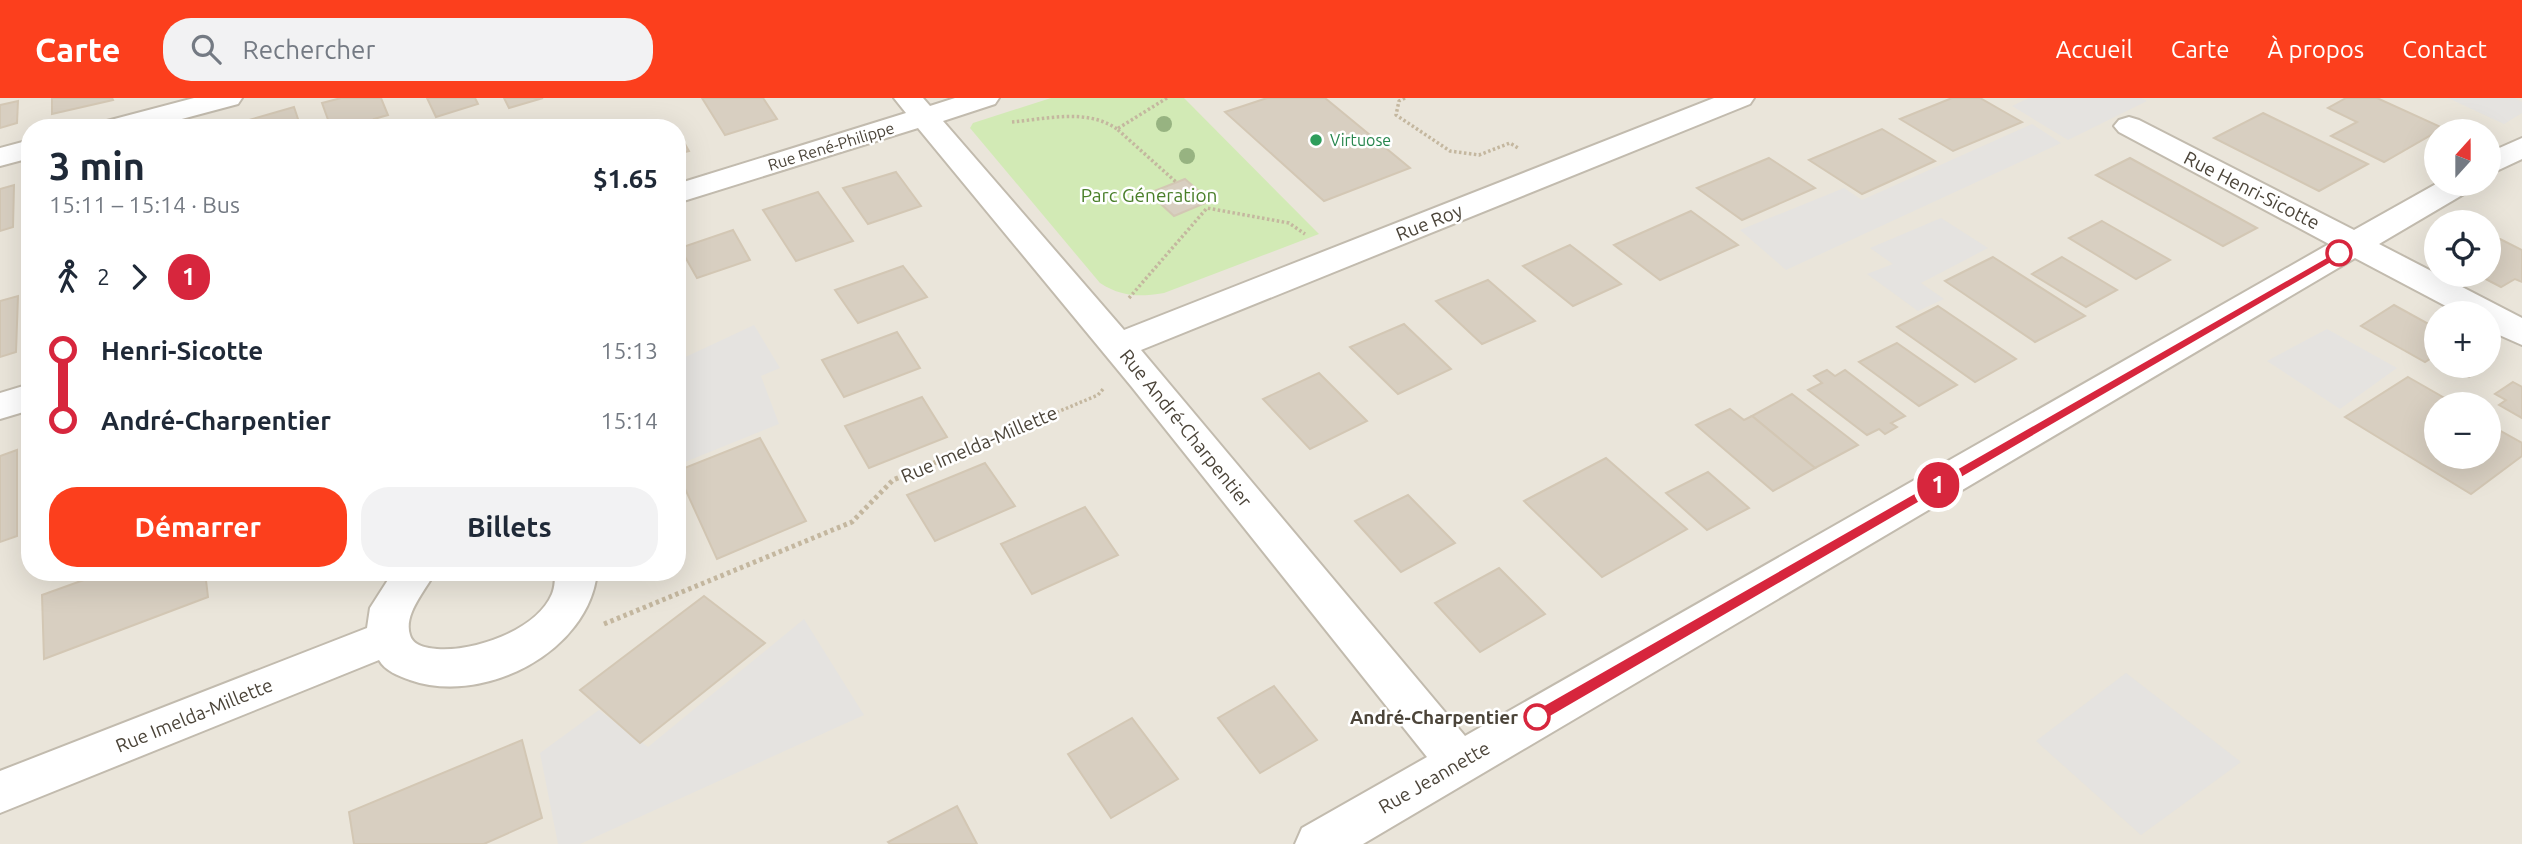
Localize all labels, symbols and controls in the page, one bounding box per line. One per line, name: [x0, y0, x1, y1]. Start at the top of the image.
search box: [163, 18, 653, 81]
icon: search: [187, 30, 225, 68]
text: Carte: [35, 31, 121, 68]
text: Rechercher: [243, 35, 375, 64]
text: Accueil: [2056, 36, 2133, 63]
text: Carte: [2171, 36, 2230, 63]
text: À propos: [2268, 36, 2364, 63]
text: Contact: [2402, 36, 2487, 63]
street label: Rue René-Philippe: [766, 118, 896, 174]
north arrow: [2424, 119, 2501, 196]
map controls: [2424, 119, 2501, 469]
place label: Virtuose: [1330, 131, 1391, 149]
marker: Virtuose: [1308, 132, 1324, 148]
text: 3 min: [49, 145, 145, 187]
street label: Rue Henri-Sicotte: [2181, 146, 2323, 234]
text: $1.65: [593, 164, 658, 193]
park label: Parc Géneration: [1081, 184, 1217, 206]
text: 15:11 – 15:14 · Bus: [49, 192, 240, 217]
street label: Rue Roy: [1393, 199, 1465, 245]
button: locate: [2424, 210, 2501, 287]
unlabelled marker: [2326, 240, 2352, 266]
icon: walk: [49, 258, 87, 296]
icon: forward: [120, 258, 158, 296]
text: 1: [182, 263, 196, 290]
text: 2: [97, 264, 110, 289]
button: +: [2424, 301, 2501, 378]
text: Henri-Sicotte: [101, 336, 263, 365]
text: 15:13: [600, 338, 658, 363]
street label: Rue André-Charpentier: [1116, 345, 1256, 511]
button: −: [2424, 392, 2501, 469]
street label: Rue Imelda-Millette: [898, 401, 1060, 487]
text: André-Charpentier: [101, 406, 331, 435]
text: 15:14: [600, 408, 658, 433]
line badge: 1: [1915, 462, 1961, 508]
text: 1: [1931, 471, 1945, 498]
button: Démarrer: [49, 487, 347, 567]
button: Billets: [361, 487, 658, 567]
street label: Rue Imelda-Millette: [112, 673, 276, 757]
marker: André-Charpentier: [1524, 704, 1550, 730]
place label: André-Charpentier: [1350, 706, 1518, 728]
street label: Rue Jeannette: [1375, 736, 1493, 818]

